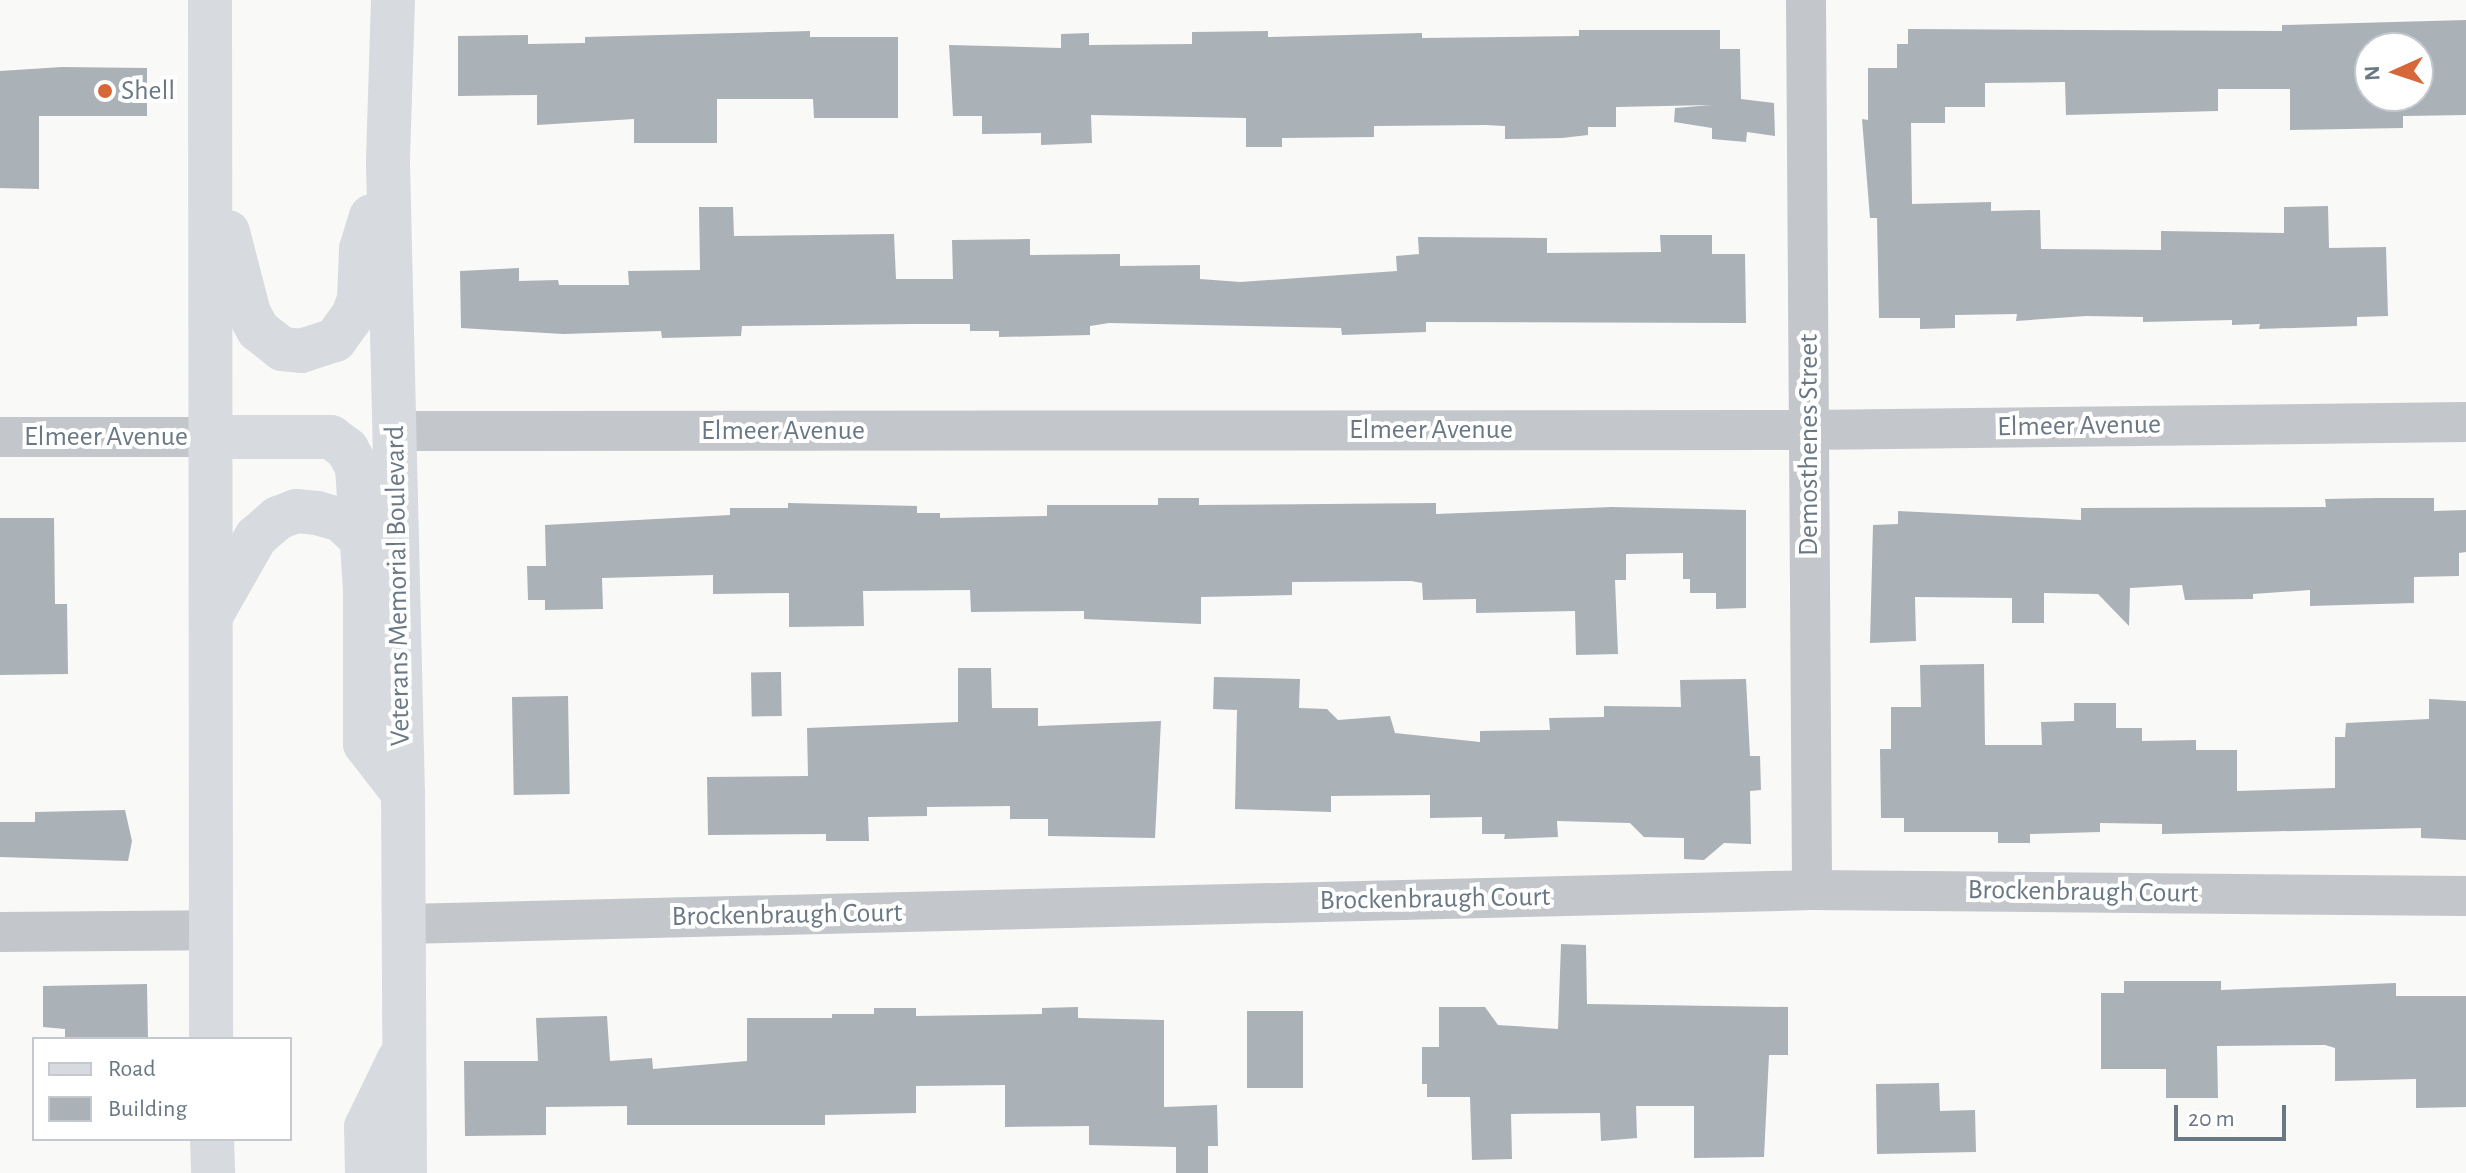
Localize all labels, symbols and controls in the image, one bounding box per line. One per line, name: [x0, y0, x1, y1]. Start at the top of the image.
north arrow: [2354, 32, 2434, 112]
text: N: [2361, 65, 2383, 81]
place label: Shell: [121, 74, 175, 108]
marker: Shell: [96, 82, 114, 100]
street label: Demosthenes Street: [1792, 334, 1826, 556]
street label: Elmeer Avenue: [1997, 408, 2161, 444]
street label: Elmeer Avenue: [1349, 413, 1513, 447]
street label: Elmeer Avenue: [701, 414, 865, 448]
street label: Elmeer Avenue: [24, 420, 188, 454]
street label: Veterans Memorial Boulevard: [378, 425, 418, 747]
street label: Brockenbraugh Court: [1967, 873, 2199, 911]
street label: Brockenbraugh Court: [1319, 880, 1551, 918]
street label: Brockenbraugh Court: [671, 896, 903, 934]
legend: [32, 1037, 292, 1141]
text: Road: [108, 1057, 156, 1081]
scale bar: [2178, 1089, 2290, 1139]
text: Building: [108, 1097, 187, 1121]
text: 20 m: [2188, 1107, 2235, 1131]

